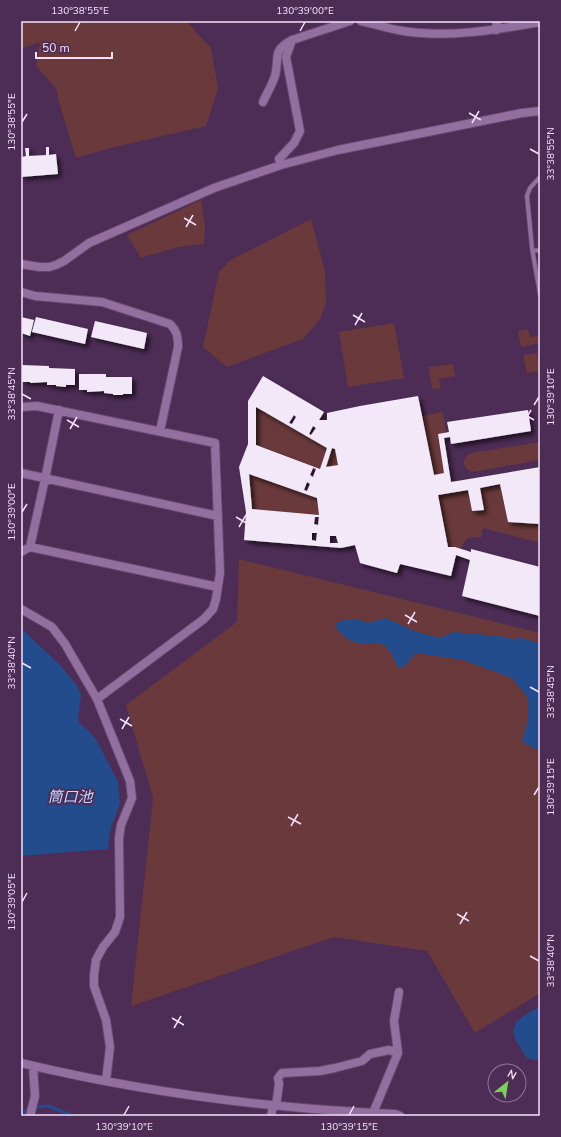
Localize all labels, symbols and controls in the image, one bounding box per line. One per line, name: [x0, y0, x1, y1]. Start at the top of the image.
text: 130°38'55"E: [51, 4, 109, 18]
text: 130°39'00"E: [276, 4, 334, 18]
scale bar: [36, 34, 112, 60]
text: 50 m: [42, 40, 70, 56]
text: 130°38'55"E: [5, 93, 19, 151]
text: 33°38'55"N: [544, 127, 558, 181]
text: 33°38'45"N: [5, 367, 19, 421]
text: 130°39'10"E: [544, 368, 558, 426]
text: 130°39'00"E: [5, 483, 19, 541]
text: 33°38'40"N: [5, 636, 19, 690]
text: 33°38'45"N: [544, 665, 558, 719]
text: 130°39'15"E: [544, 758, 558, 816]
water label: 筒口池: [47, 787, 94, 807]
text: 130°39'05"E: [5, 873, 19, 931]
text: 33°38'40"N: [544, 934, 558, 988]
north arrow: [487, 1063, 527, 1103]
text: N: [504, 1066, 519, 1083]
text: 130°39'10"E: [95, 1120, 153, 1134]
text: 130°39'15"E: [320, 1120, 378, 1134]

